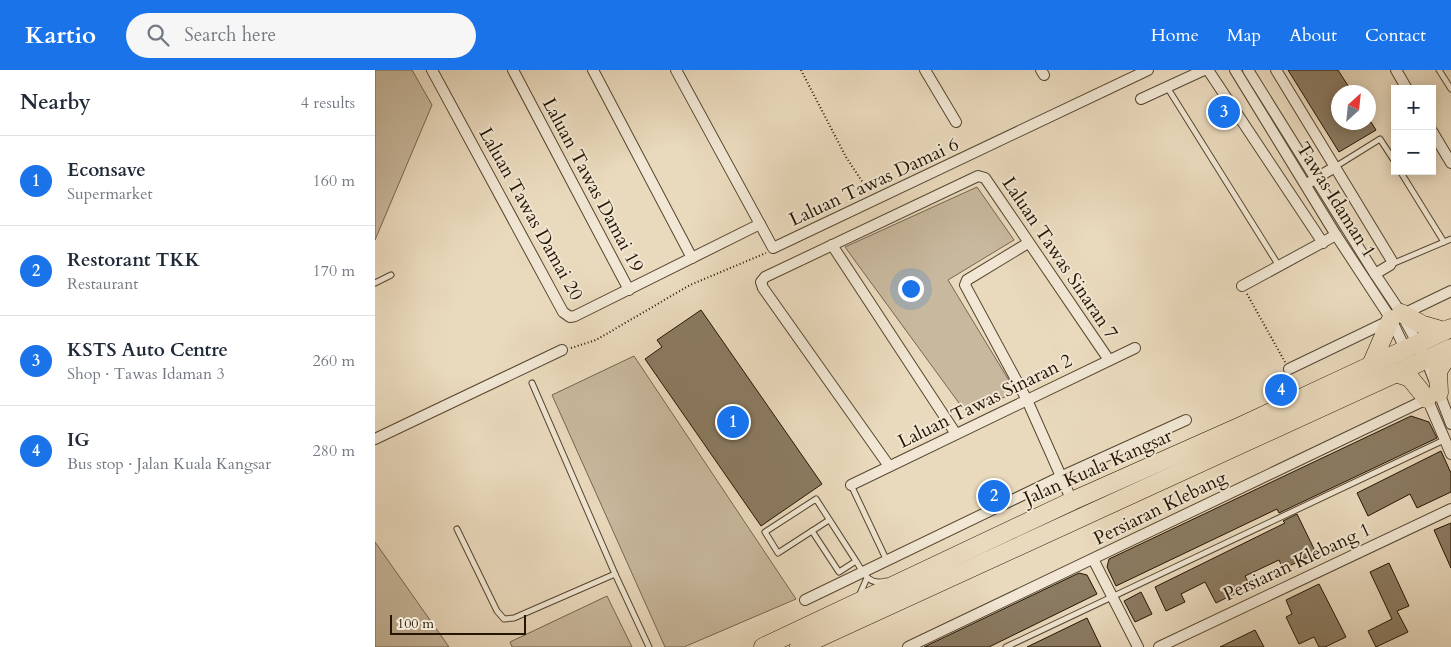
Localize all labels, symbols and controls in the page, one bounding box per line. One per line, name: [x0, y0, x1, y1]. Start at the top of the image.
search box: [126, 13, 476, 58]
text: Kartio: [25, 19, 96, 52]
icon: search: [144, 21, 172, 49]
text: Search here: [184, 22, 276, 48]
text: Home: [1151, 23, 1199, 48]
text: Map: [1227, 23, 1261, 48]
text: About: [1289, 23, 1337, 48]
text: Contact: [1365, 23, 1426, 48]
north arrow: [1331, 85, 1376, 130]
map controls: [1391, 85, 1436, 175]
button: +: [1391, 85, 1436, 130]
text: Nearby: [20, 88, 91, 117]
text: 4 results: [301, 92, 355, 114]
street label: Laluan Tawas Damai 19: [536, 93, 650, 277]
pin: 3: [1208, 93, 1240, 131]
street label: Laluan Tawas Damai 20: [473, 123, 590, 305]
button: −: [1391, 130, 1436, 175]
street label: Laluan Tawas Damai 6: [785, 131, 963, 233]
street label: Tawas Idaman 1: [1290, 137, 1382, 263]
text: Econsave: [67, 157, 146, 183]
text: 1: [32, 170, 40, 192]
text: 160 m: [313, 170, 355, 192]
street label: Laluan Tawas Sinaran 7: [996, 172, 1124, 345]
text: Supermarket: [67, 183, 153, 205]
text: Restorant TKK: [67, 247, 200, 273]
text: 2: [32, 260, 40, 282]
text: 170 m: [313, 260, 355, 282]
text: Restaurant: [67, 273, 138, 295]
your location: [898, 276, 924, 302]
text: KSTS Auto Centre: [67, 337, 228, 363]
street label: Laluan Tawas Sinaran 2: [894, 347, 1077, 455]
text: 3: [32, 350, 40, 372]
text: 260 m: [313, 350, 355, 372]
text: Shop · Tawas Idaman 3: [67, 363, 225, 385]
pin: 4: [1265, 371, 1297, 409]
pin: 1: [717, 403, 749, 441]
street label: Jalan Kuala Kangsar: [1017, 423, 1176, 513]
text: IG: [67, 427, 90, 453]
text: 4: [32, 440, 40, 462]
text: 280 m: [313, 440, 355, 462]
text: Bus stop · Jalan Kuala Kangsar: [67, 453, 271, 475]
street label: Persiaran Klebang: [1089, 464, 1231, 552]
pin: 2: [978, 477, 1010, 515]
street label: Persiaran Klebang 1: [1219, 516, 1375, 608]
scale bar: [390, 612, 526, 635]
text: 100 m: [397, 614, 434, 633]

